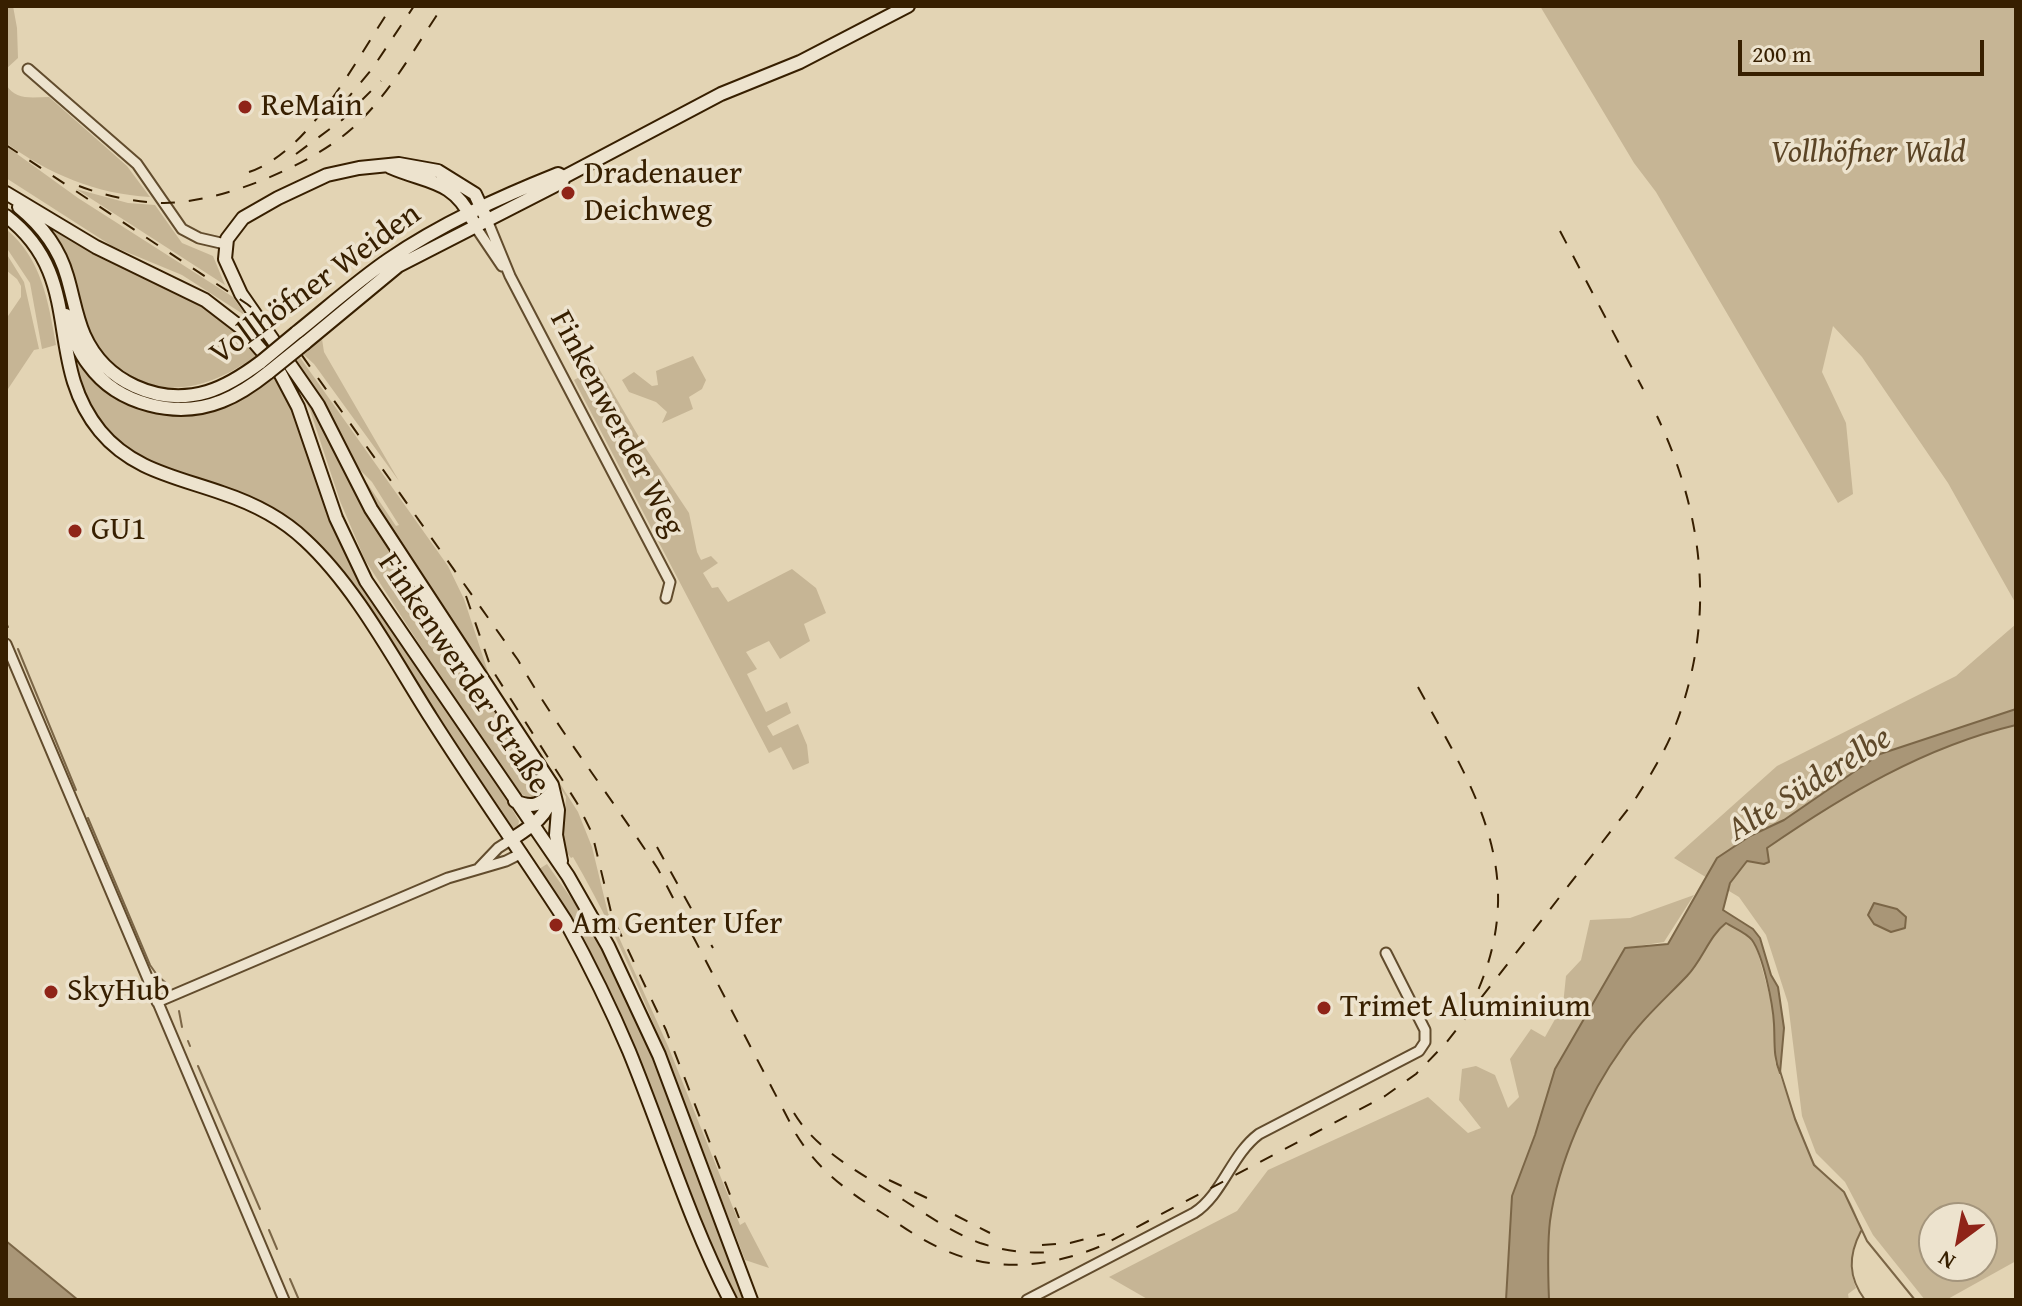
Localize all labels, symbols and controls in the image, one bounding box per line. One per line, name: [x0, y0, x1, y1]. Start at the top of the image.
scale bar: [1742, 24, 1988, 74]
text: 200 m: [1752, 36, 1812, 71]
place label: ReMain: [261, 88, 363, 126]
marker: ReMain: [236, 98, 254, 116]
park label: Vollhöfner Wald: [1770, 135, 1966, 173]
place label: Dradenauer Deichweg: [584, 156, 742, 231]
marker: Dradenauer Deichweg: [559, 184, 577, 202]
street label: Vollhöfner Weiden: [203, 196, 429, 374]
street label: Finkenwerder Weg: [540, 304, 692, 544]
place label: GU1: [91, 512, 146, 550]
marker: GU1: [66, 522, 84, 540]
street label: Finkenwerder Straße: [368, 546, 558, 802]
water label: Alte Süderelbe: [1721, 719, 1899, 851]
place label: Am Genter Ufer: [572, 906, 783, 944]
marker: Am Genter Ufer: [547, 916, 565, 934]
place label: SkyHub: [67, 973, 170, 1011]
marker: SkyHub: [42, 983, 60, 1001]
place label: Trimet Aluminium: [1340, 989, 1591, 1027]
marker: Trimet Aluminium: [1315, 999, 1333, 1017]
north arrow: [1918, 1202, 1998, 1282]
text: N: [1932, 1243, 1961, 1278]

